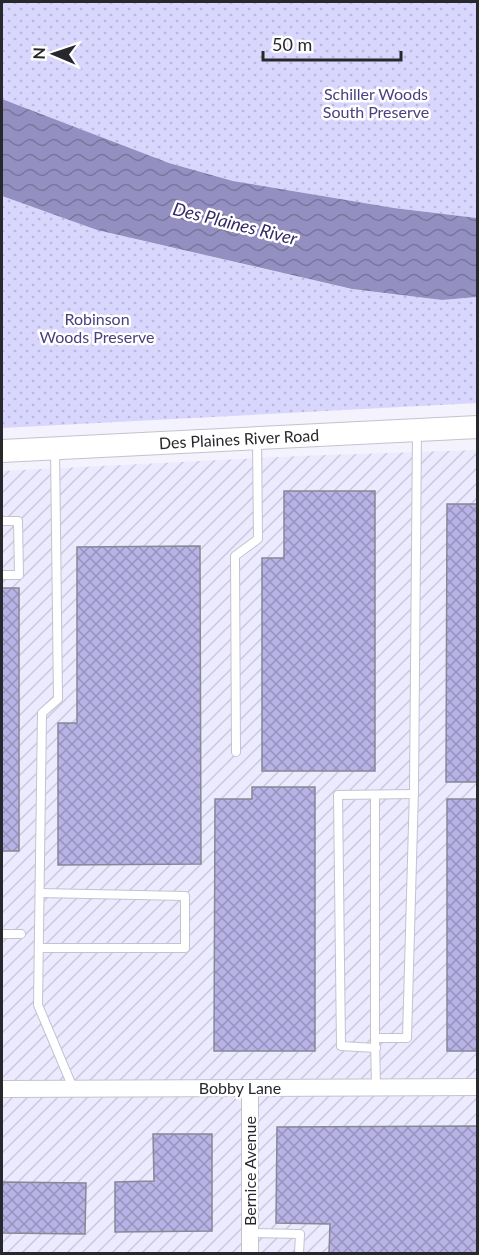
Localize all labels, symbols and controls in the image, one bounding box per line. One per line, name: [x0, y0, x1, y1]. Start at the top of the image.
north arrow: [24, 24, 84, 84]
scale bar: [263, 24, 401, 62]
text: 50 m: [272, 33, 312, 55]
text: N: [29, 47, 48, 60]
park label: Schiller Woods South Preserve: [323, 84, 429, 121]
water label: Des Plaines River: [171, 197, 301, 249]
park label: Robinson Woods Preserve: [40, 309, 154, 346]
street label: Des Plaines River Road: [158, 425, 320, 452]
street label: Bobby Lane: [199, 1078, 281, 1097]
street label: Bernice Avenue: [240, 1116, 259, 1226]

